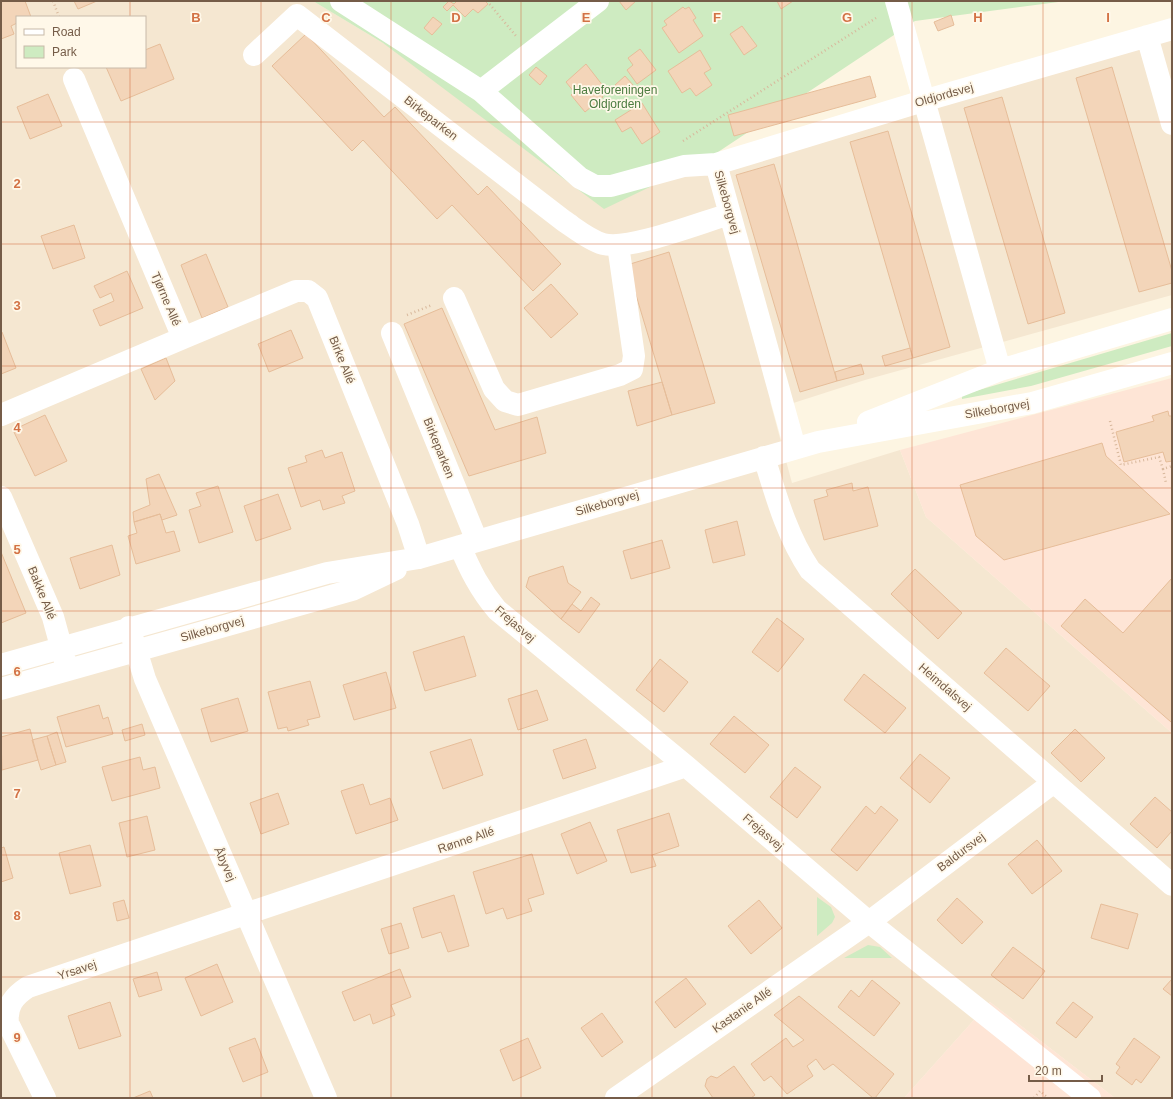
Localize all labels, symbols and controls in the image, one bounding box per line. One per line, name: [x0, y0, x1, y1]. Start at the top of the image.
text: B: [191, 10, 201, 25]
text: C: [321, 10, 331, 25]
text: D: [451, 10, 461, 25]
text: E: [582, 10, 591, 25]
text: F: [713, 10, 721, 25]
text: G: [842, 10, 852, 25]
text: H: [973, 10, 983, 25]
text: I: [1106, 10, 1110, 25]
legend: [16, 16, 146, 68]
text: Road: [52, 25, 81, 39]
text: Park: [52, 45, 78, 59]
street label: Oldjordsvej: [913, 80, 975, 110]
park label: Haveforeningen Oldjorden: [573, 83, 657, 111]
street label: Birkeparken: [401, 93, 461, 143]
street label: Silkeborgvej: [711, 169, 743, 235]
text: 2: [13, 176, 21, 191]
street label: Tjørne Allé: [148, 270, 184, 328]
text: 3: [13, 298, 21, 313]
street label: Birke Allé: [326, 334, 358, 386]
street label: Silkeborgvej: [964, 396, 1030, 422]
street label: Birkeparken: [421, 416, 457, 480]
text: 4: [13, 420, 21, 435]
street label: Silkeborgvej: [574, 487, 640, 519]
text: 5: [13, 542, 21, 557]
street label: Bakke Allé: [25, 564, 59, 622]
street label: Frejasvej: [492, 603, 538, 645]
street label: Silkeborgvej: [179, 613, 245, 645]
street label: Heimdalsvej: [916, 660, 974, 714]
text: 6: [13, 664, 21, 679]
text: 7: [13, 786, 21, 801]
street label: Frejasvej: [740, 811, 786, 853]
street label: Rønne Allé: [436, 824, 496, 856]
street label: Baldursvej: [934, 830, 988, 874]
street label: Åbyvej: [211, 844, 240, 883]
text: 8: [13, 908, 21, 923]
street label: Yrsavej: [56, 957, 98, 983]
street label: Kastanie Allé: [710, 984, 775, 1036]
text: 9: [13, 1030, 21, 1045]
scale bar: [1029, 1057, 1102, 1083]
text: 20 m: [1035, 1064, 1062, 1078]

